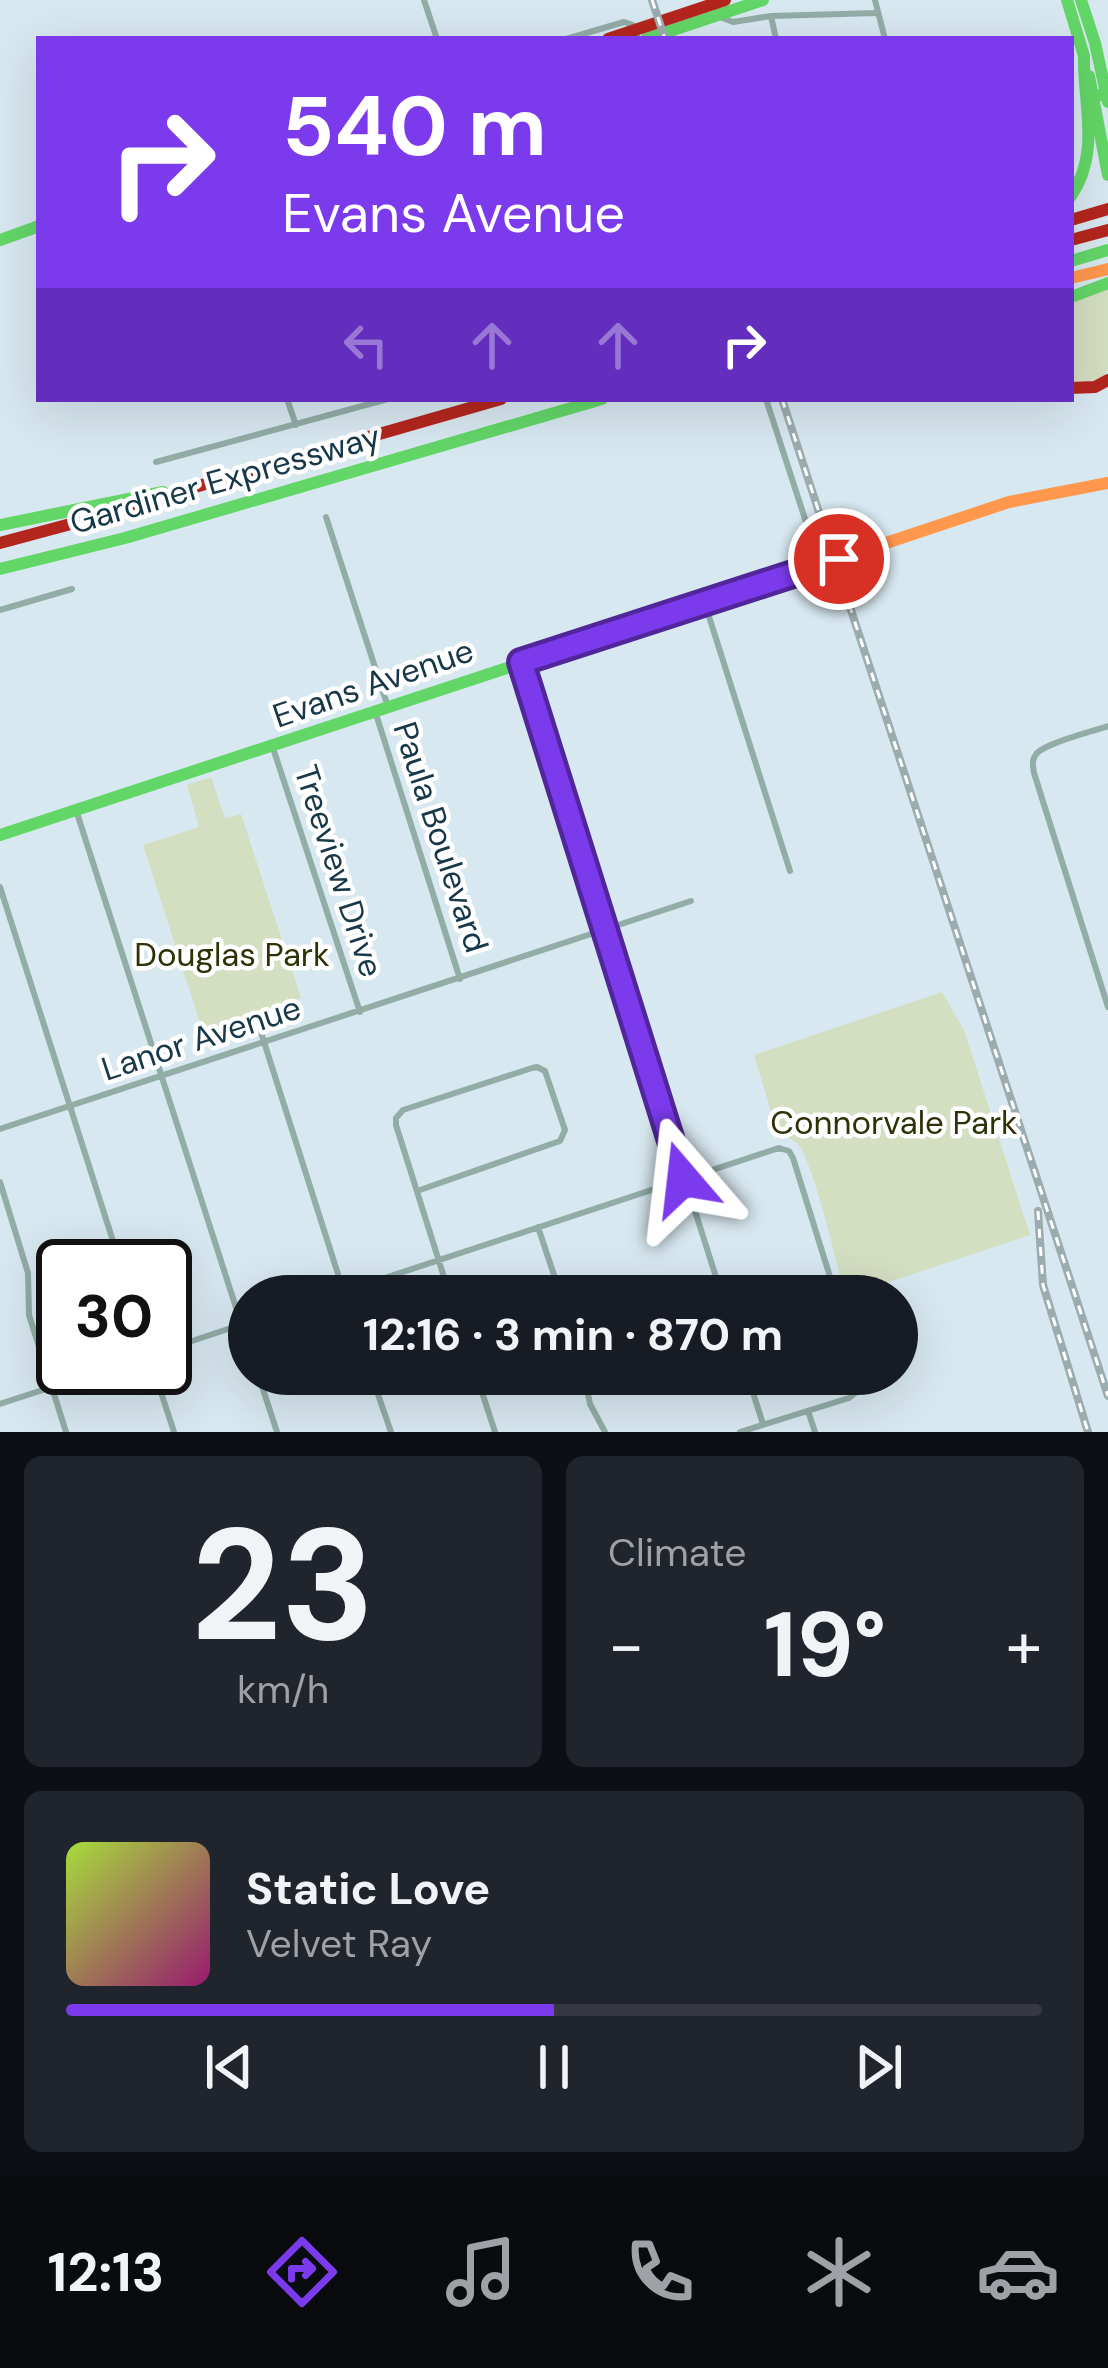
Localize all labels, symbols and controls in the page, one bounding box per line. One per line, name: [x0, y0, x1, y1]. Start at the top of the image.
text: 540 m: [282, 72, 547, 181]
icon: right: [84, 84, 240, 240]
text: Evans Avenue: [282, 178, 625, 249]
icon: left: [333, 312, 399, 378]
icon: ahead: [459, 312, 525, 378]
icon: ahead: [585, 312, 651, 378]
icon: right: [711, 312, 777, 378]
street label: Gardiner Expressway: [65, 414, 385, 544]
pin: [788, 508, 890, 610]
icon: arrive: [806, 526, 872, 592]
street label: Evans Avenue: [267, 629, 479, 737]
street label: Paula Boulevard: [383, 716, 499, 958]
street label: Treeview Drive: [284, 759, 394, 983]
park label: Douglas Park: [134, 933, 330, 976]
street label: Lanor Avenue: [96, 986, 306, 1090]
park label: Connorvale Park: [770, 1101, 1018, 1144]
position arrow: [620, 1116, 746, 1242]
speed limit sign: 30: [36, 1239, 192, 1395]
text: 12:16 · 3 min · 870 m: [363, 1305, 783, 1364]
text: 23: [191, 1484, 375, 1687]
text: Climate: [608, 1527, 746, 1578]
text: 19°: [764, 1587, 886, 1704]
text: −: [608, 1603, 644, 1688]
text: +: [1006, 1603, 1042, 1688]
text: km/h: [237, 1664, 329, 1715]
text: Static Love: [246, 1859, 490, 1918]
text: Velvet Ray: [246, 1918, 432, 1969]
icon: previous: [196, 2034, 262, 2100]
icon: pause: [521, 2034, 587, 2100]
icon: next: [846, 2034, 912, 2100]
icon: directions: [260, 2230, 344, 2314]
icon: music: [439, 2230, 523, 2314]
icon: phone: [618, 2230, 702, 2314]
icon: climate: [797, 2230, 881, 2314]
icon: car: [976, 2230, 1060, 2314]
text: 12:13: [48, 2237, 164, 2308]

